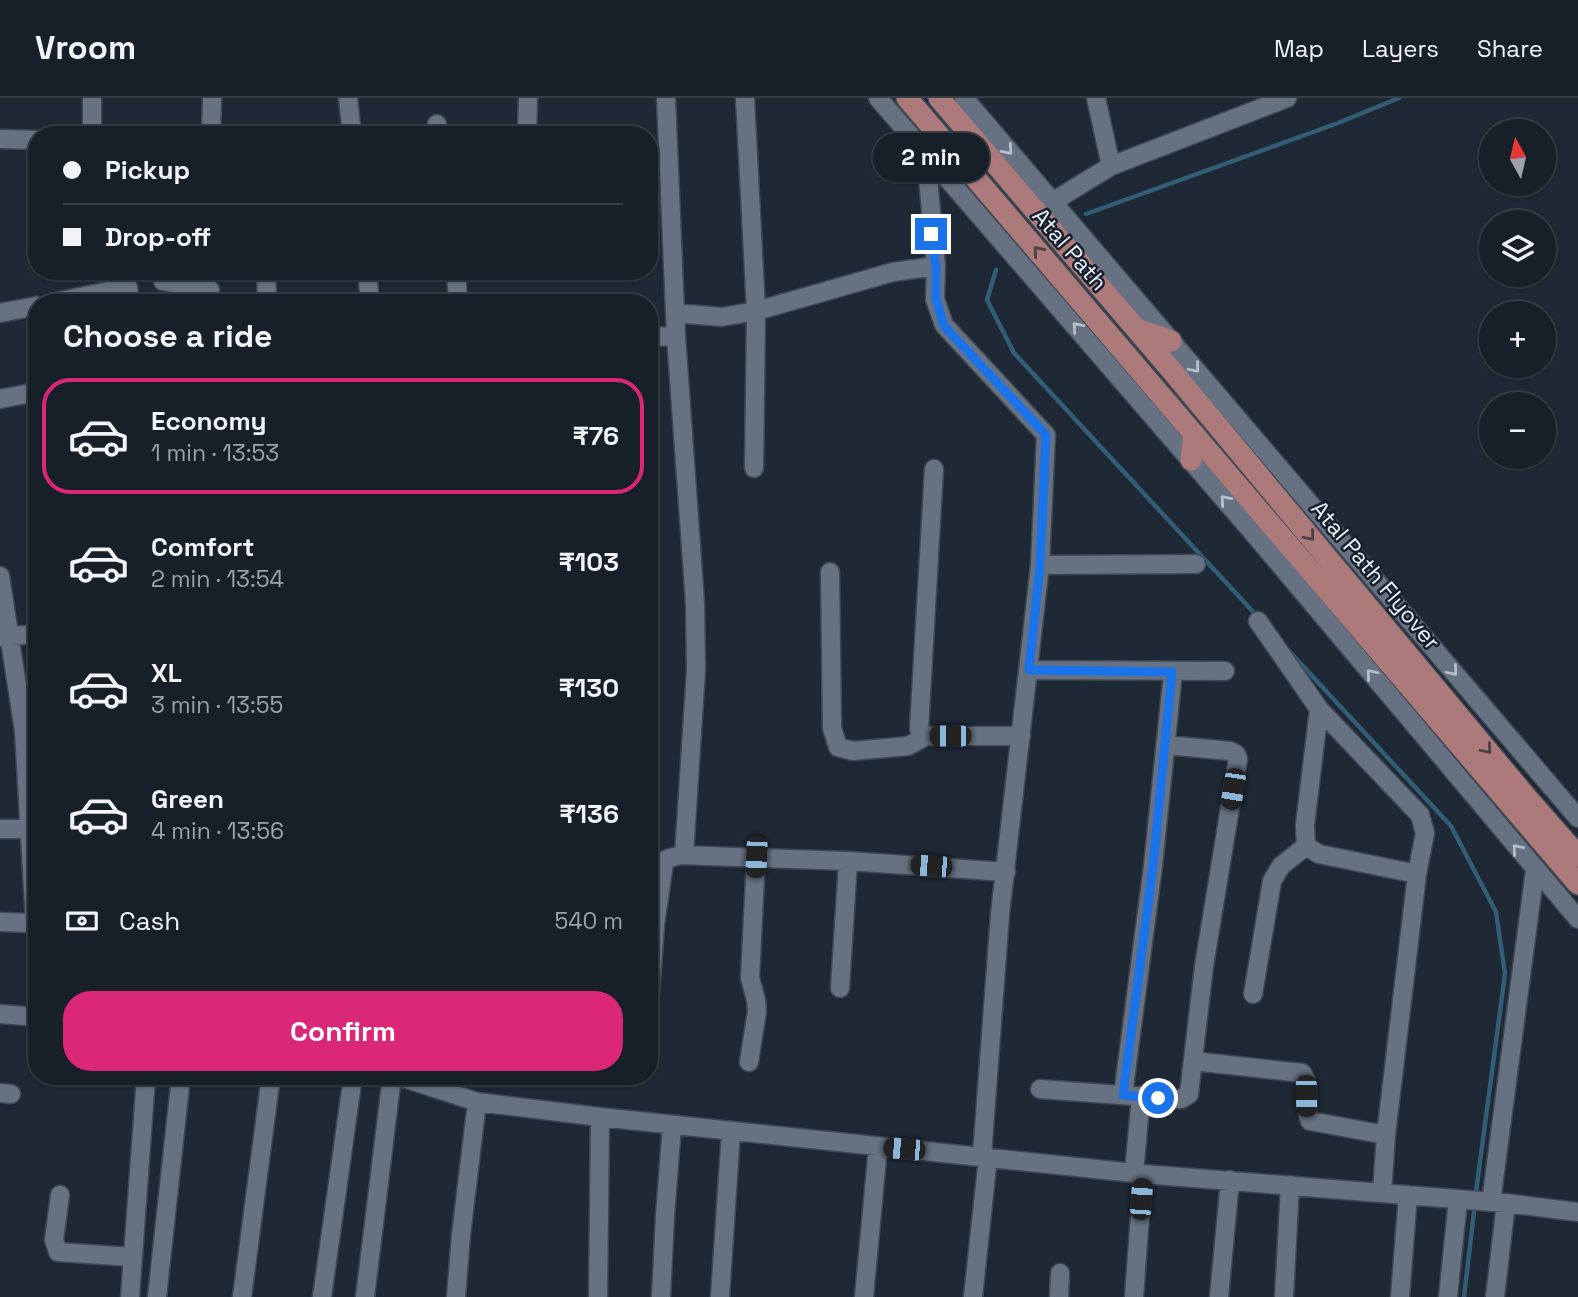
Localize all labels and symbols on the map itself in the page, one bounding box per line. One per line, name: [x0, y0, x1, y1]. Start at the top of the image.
north arrow: [1479, 119, 1556, 196]
callout: 2 min: [873, 132, 989, 181]
one-way arrow: [1000, 141, 1012, 154]
street label: Atal Path: [1026, 201, 1114, 297]
route end: [915, 218, 947, 250]
one-way arrow: [1034, 247, 1046, 260]
one-way arrow: [1073, 322, 1085, 335]
one-way arrow: [1186, 360, 1199, 372]
street label: Atal Path Flyover: [1305, 494, 1447, 656]
one-way arrow: [1221, 495, 1233, 508]
one-way arrow: [1302, 528, 1314, 541]
one-way arrow: [1445, 663, 1457, 676]
one-way arrow: [1367, 669, 1379, 682]
car: [930, 726, 972, 747]
one-way arrow: [1478, 741, 1491, 753]
car: [1220, 767, 1247, 811]
car: [745, 835, 768, 879]
one-way arrow: [1513, 844, 1525, 857]
car: [910, 854, 953, 878]
car: [1296, 1075, 1317, 1117]
route start: [1142, 1082, 1174, 1114]
car: [883, 1137, 926, 1161]
car: [1130, 1177, 1153, 1221]

